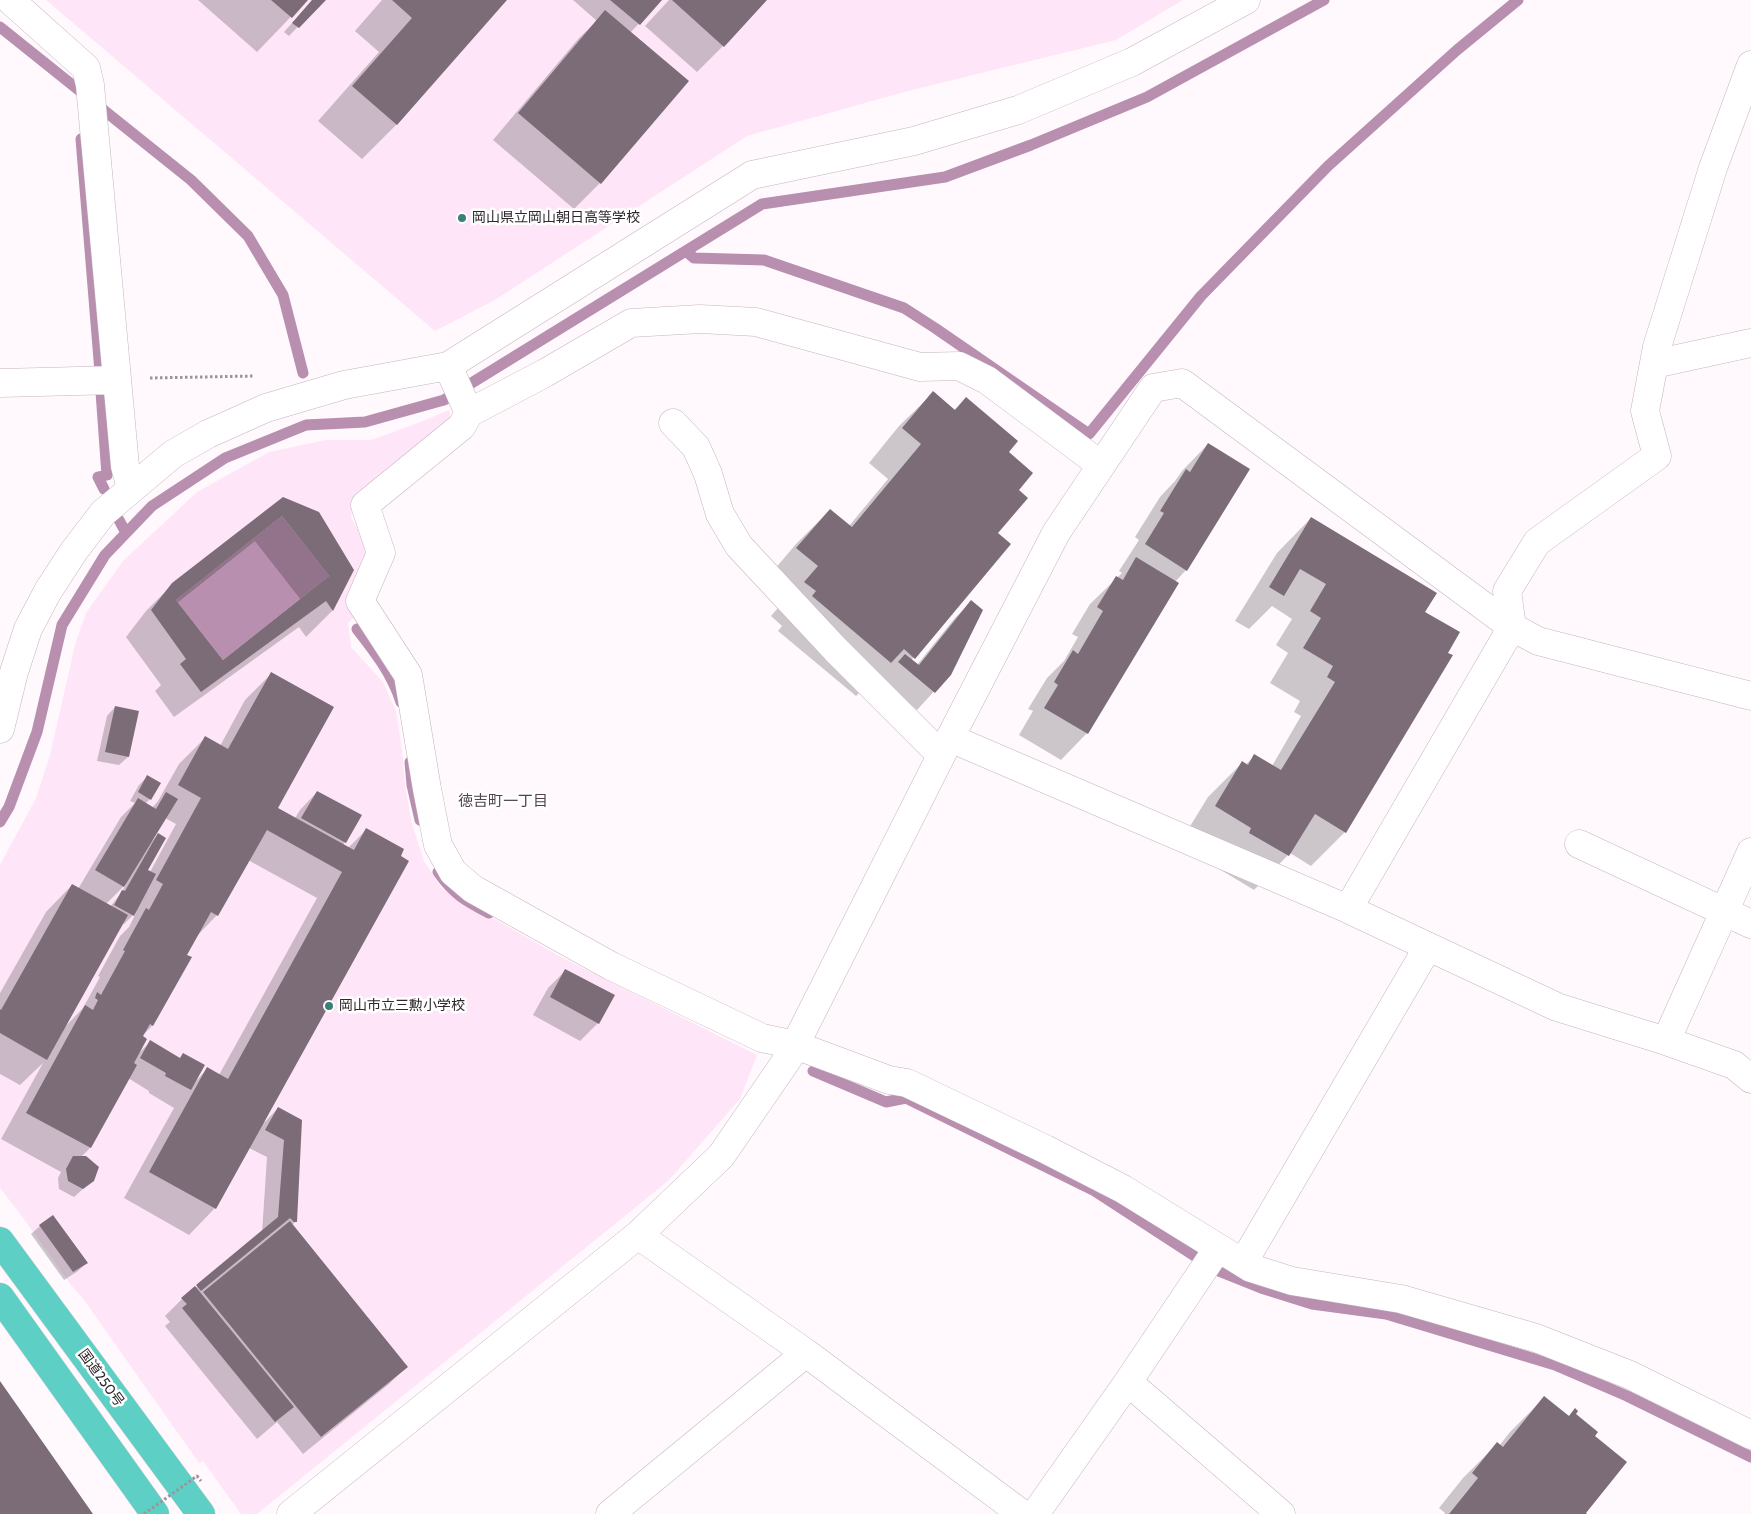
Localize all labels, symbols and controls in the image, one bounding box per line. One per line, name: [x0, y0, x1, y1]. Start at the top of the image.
place label: 岡山県立岡山朝日高等学校: [472, 210, 640, 226]
marker: 岡山県立岡山朝日高等学校: [456, 212, 468, 224]
district label: 徳吉町一丁目: [458, 793, 548, 811]
place label: 岡山市立三勲小学校: [339, 998, 465, 1014]
marker: 岡山市立三勲小学校: [323, 1000, 335, 1012]
street label: 国道250号: [75, 1346, 127, 1410]

